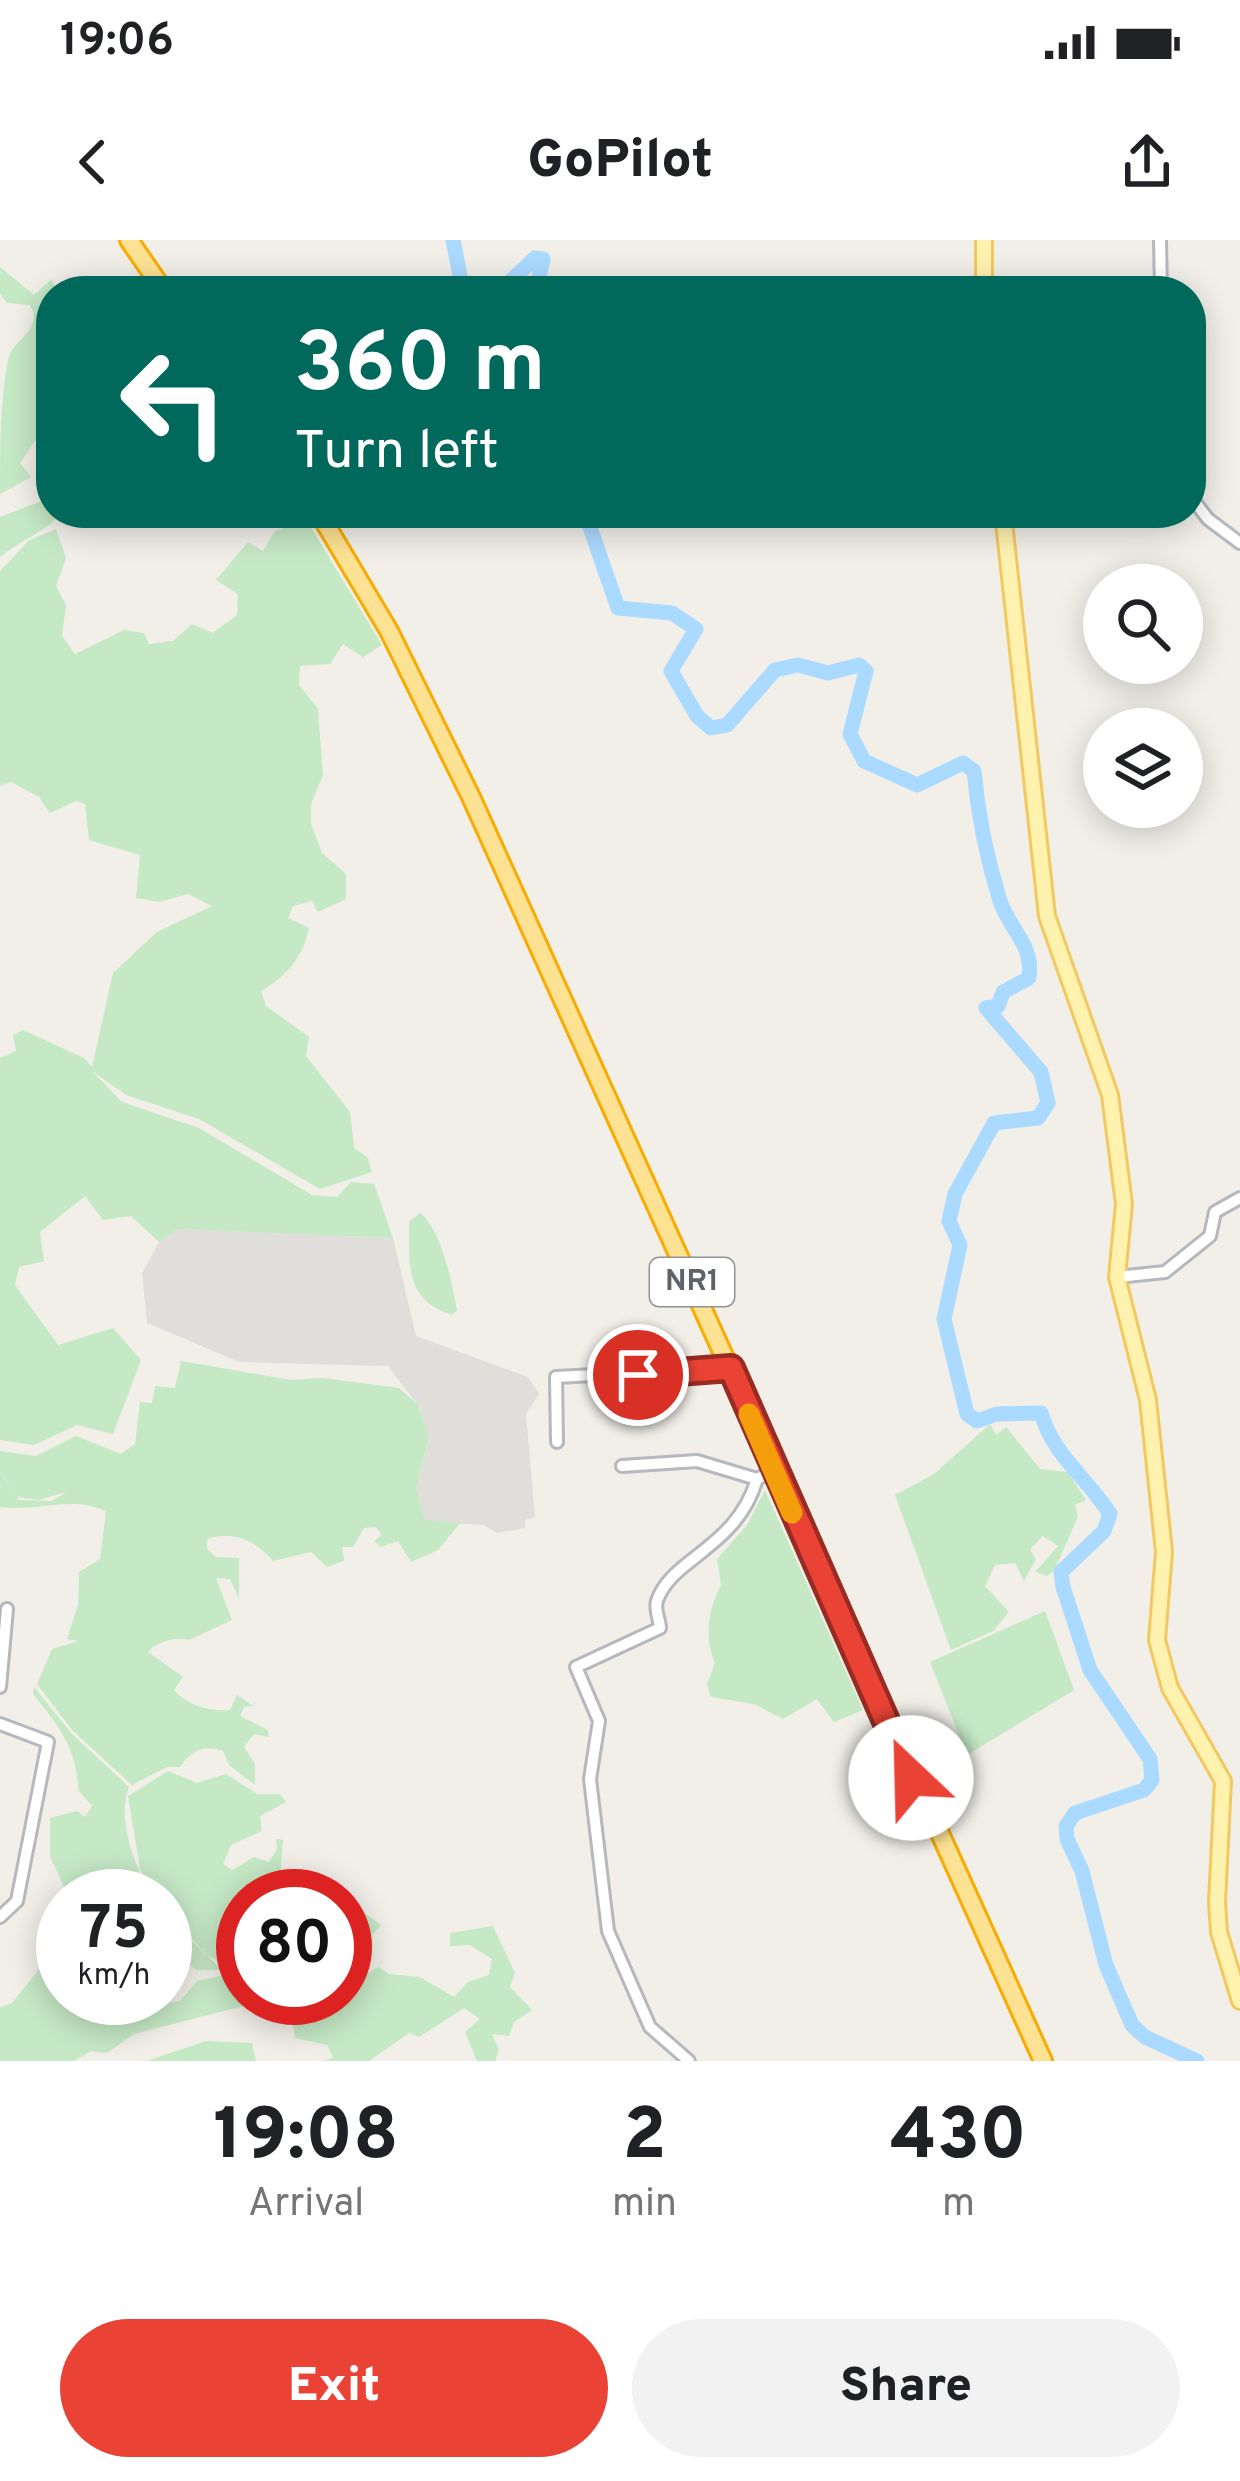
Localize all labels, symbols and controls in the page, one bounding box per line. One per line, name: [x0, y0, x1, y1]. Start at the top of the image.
text: 19:06: [60, 14, 174, 71]
text: GoPilot: [527, 128, 713, 197]
icon: back: [60, 129, 126, 195]
icon: share: [1114, 129, 1180, 195]
text: 360 m: [294, 315, 546, 421]
icon: left: [96, 324, 252, 480]
text: Turn left: [294, 419, 499, 488]
map controls: [1083, 564, 1203, 828]
button: search: [1083, 564, 1203, 684]
button: layers: [1083, 708, 1203, 828]
road number: NR1: [650, 1258, 734, 1306]
pin: [587, 1324, 689, 1426]
icon: arrive: [605, 1342, 671, 1408]
position arrow: [848, 1715, 974, 1841]
speed limit sign: 80: [216, 1869, 372, 2025]
text: 75: [80, 1894, 148, 1970]
text: km/h: [78, 1958, 150, 1995]
text: 19:08: [213, 2093, 399, 2185]
text: 2: [623, 2093, 667, 2185]
text: 430: [890, 2093, 1027, 2185]
text: Arrival: [248, 2181, 364, 2230]
text: min: [612, 2181, 677, 2230]
text: m: [942, 2181, 975, 2230]
button: Exit: [60, 2319, 608, 2457]
button: Share: [632, 2319, 1180, 2457]

